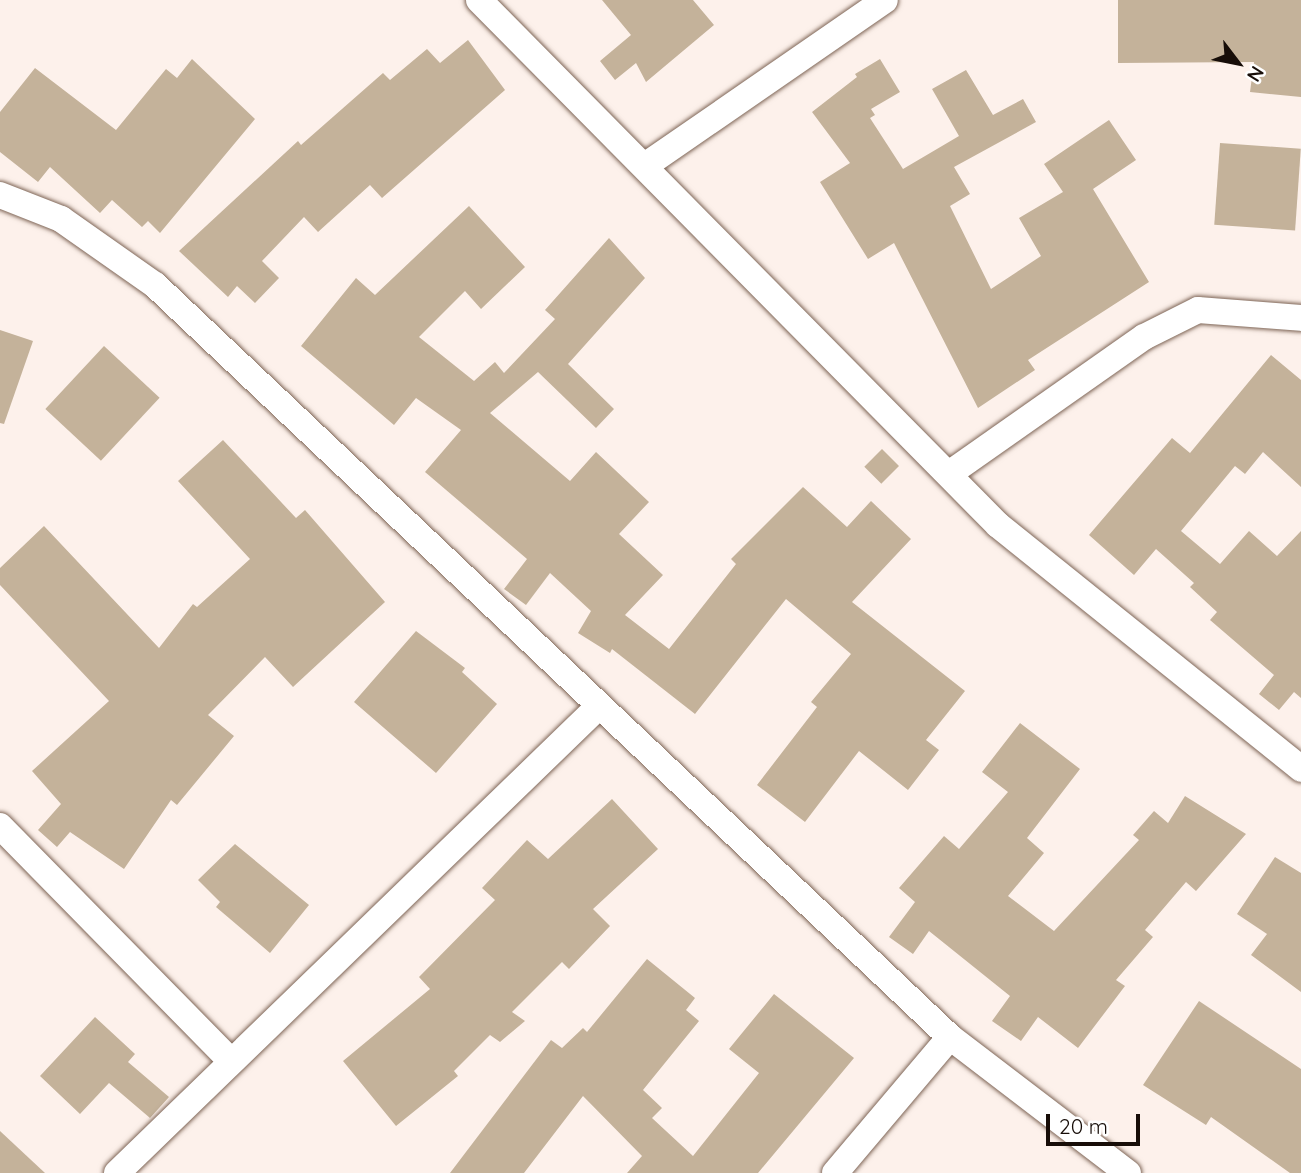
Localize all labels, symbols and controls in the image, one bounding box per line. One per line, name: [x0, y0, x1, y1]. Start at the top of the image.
north arrow: [1203, 28, 1273, 98]
text: N: [1242, 62, 1270, 86]
scale bar: [1049, 1100, 1144, 1144]
text: 20 m: [1059, 1113, 1108, 1139]

